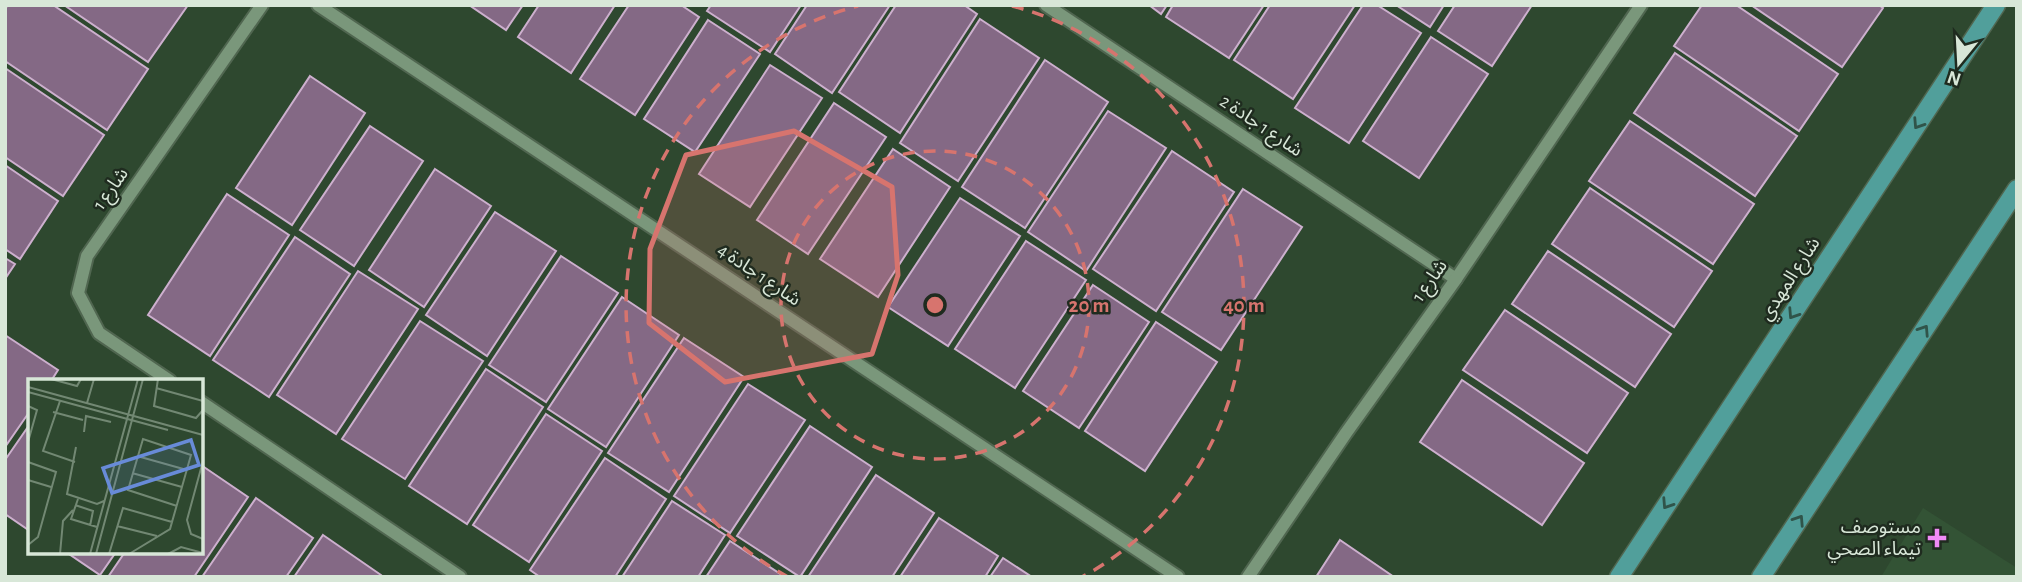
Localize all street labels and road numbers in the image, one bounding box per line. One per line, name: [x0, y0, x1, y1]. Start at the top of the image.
street label: شارع 1 جادة 2: [1215, 92, 1306, 163]
street label: شارع 1: [90, 164, 135, 215]
street label: شارع المهدي: [1756, 234, 1827, 326]
street label: شارع 1 جادة 4: [712, 240, 804, 312]
street label: شارع 1: [1409, 256, 1454, 307]

